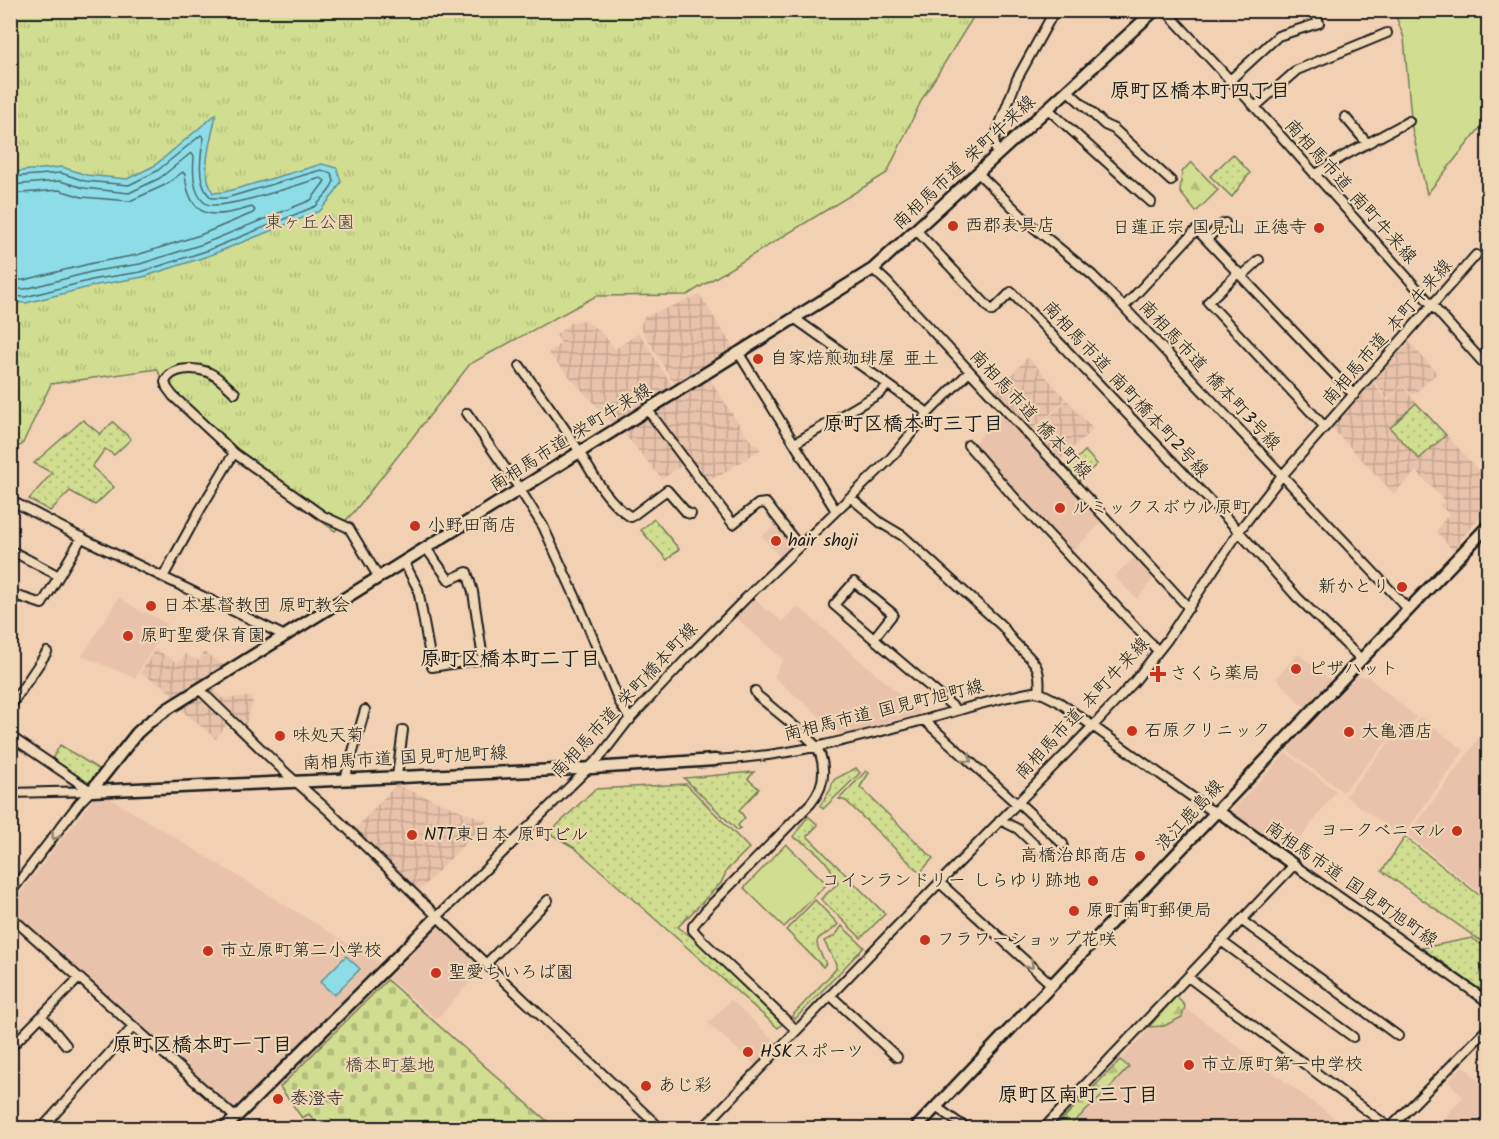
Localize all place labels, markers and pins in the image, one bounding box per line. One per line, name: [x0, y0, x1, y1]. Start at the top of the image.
place label: 西郡表具店: [965, 212, 1055, 241]
place label: 日蓮正宗 国見山 正徳寺: [1113, 214, 1307, 243]
marker: 西郡表具店: [946, 219, 960, 233]
marker: 日蓮正宗 国見山 正徳寺: [1312, 221, 1326, 235]
place label: 自家焙煎珈琲屋 亜土: [770, 345, 939, 374]
marker: 自家焙煎珈琲屋 亜土: [751, 352, 765, 366]
place label: ルミックスボウル原町: [1072, 494, 1250, 523]
marker: ルミックスボウル原町: [1053, 501, 1067, 515]
place label: 小野田商店: [427, 512, 517, 541]
marker: 小野田商店: [408, 519, 422, 533]
place label: hair shoji: [788, 527, 859, 556]
marker: hair shoji: [769, 534, 783, 548]
place label: 新かとり: [1318, 573, 1390, 602]
marker: 新かとり: [1395, 580, 1409, 594]
place label: 日本基督教団 原町教会: [163, 592, 350, 621]
marker: 日本基督教団 原町教会: [144, 599, 158, 613]
place label: 原町聖愛保育園: [140, 622, 266, 651]
marker: 原町聖愛保育園: [121, 629, 135, 643]
place label: ピザハット: [1308, 655, 1398, 684]
place label: さくら薬局: [1170, 660, 1260, 689]
marker: ピザハット: [1289, 662, 1303, 676]
marker: さくら薬局: [1151, 667, 1165, 681]
place label: 石原クリニック: [1144, 717, 1270, 746]
place label: 大亀酒店: [1361, 718, 1433, 747]
place label: 味処天菊: [292, 722, 364, 751]
marker: 石原クリニック: [1125, 724, 1139, 738]
marker: 大亀酒店: [1342, 725, 1356, 739]
marker: 味処天菊: [273, 729, 287, 743]
place label: ヨークベニマル: [1320, 817, 1445, 846]
place label: NTT東日本 原町ビル: [424, 821, 588, 850]
marker: ヨークベニマル: [1450, 824, 1464, 838]
marker: NTT東日本 原町ビル: [405, 828, 419, 842]
place label: 高橋治郎商店: [1020, 842, 1128, 871]
marker: 高橋治郎商店: [1133, 849, 1147, 863]
place label: コインランドリー しらゆり跡地: [822, 867, 1081, 896]
marker: コインランドリー しらゆり跡地: [1086, 874, 1100, 888]
place label: 原町南町郵便局: [1086, 897, 1212, 926]
marker: 原町南町郵便局: [1067, 904, 1081, 918]
place label: フラワーショップ花咲: [937, 926, 1117, 955]
marker: フラワーショップ花咲: [918, 933, 932, 947]
place label: 市立原町第二小学校: [220, 937, 382, 966]
marker: 市立原町第二小学校: [201, 944, 215, 958]
place label: 聖愛ちいろば園: [448, 959, 574, 988]
marker: 聖愛ちいろば園: [429, 966, 443, 980]
place label: HSKスポーツ: [760, 1038, 864, 1067]
marker: HSKスポーツ: [741, 1045, 755, 1059]
place label: 市立原町第一中学校: [1201, 1051, 1363, 1080]
marker: 市立原町第一中学校: [1182, 1058, 1196, 1072]
place label: あじ彩: [658, 1072, 712, 1101]
marker: あじ彩: [639, 1079, 653, 1093]
place label: 泰澄寺: [290, 1085, 344, 1114]
marker: 泰澄寺: [271, 1092, 285, 1106]

